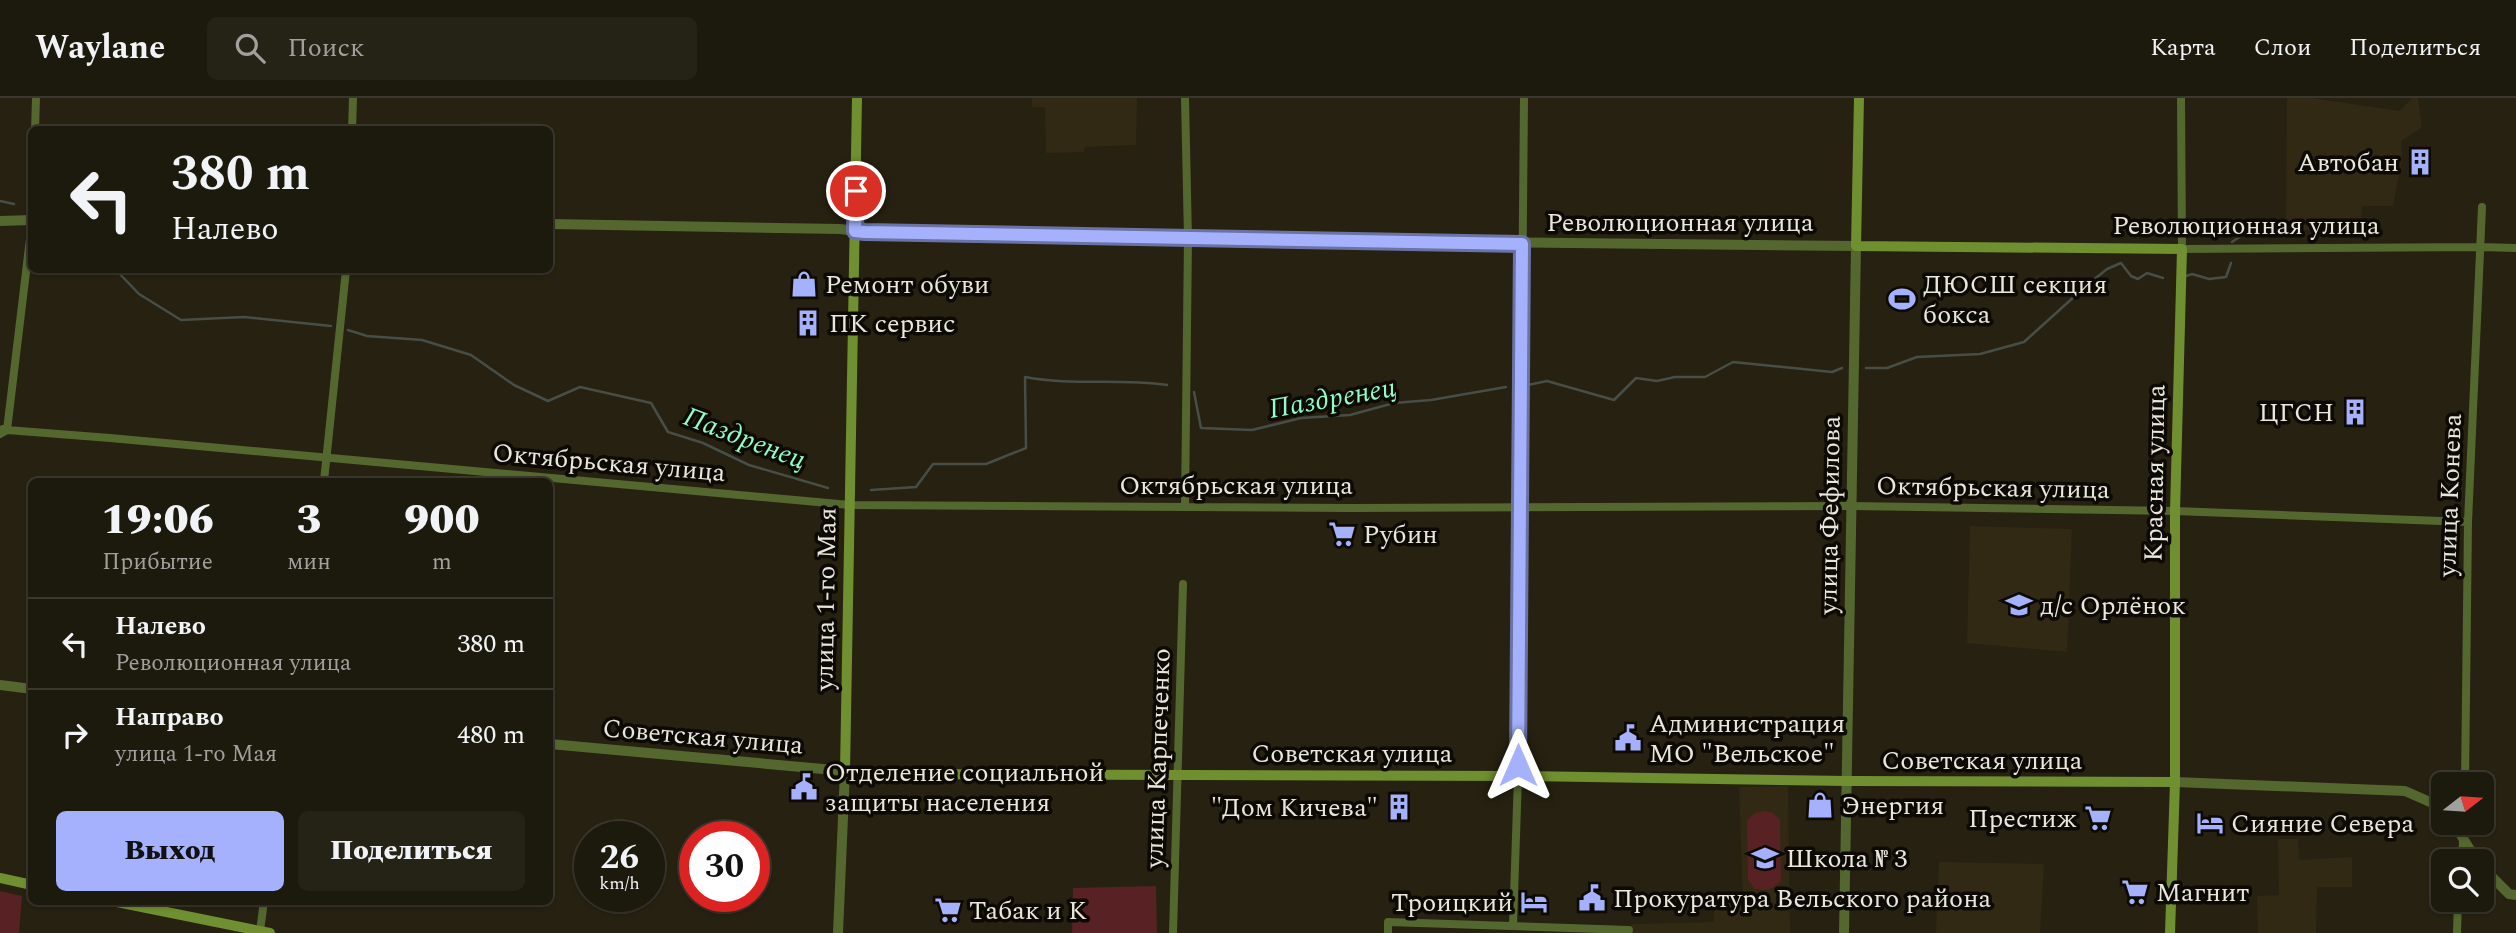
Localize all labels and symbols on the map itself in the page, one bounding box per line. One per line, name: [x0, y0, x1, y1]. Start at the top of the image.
place label: Автобан: [2297, 143, 2399, 183]
building icon: Автобан: [2405, 147, 2435, 177]
pin: [826, 161, 886, 221]
street label: Революционная улица: [1546, 203, 1814, 243]
street label: Революционная улица: [2112, 206, 2380, 246]
place label: Ремонт обуви: [825, 265, 989, 305]
place label: ДЮСШ секция бокса: [1923, 265, 2107, 335]
shop icon: Ремонт обуви: [789, 269, 819, 299]
sports icon: ДЮСШ секция бокса: [1887, 284, 1917, 314]
place label: ПК сервис: [829, 304, 955, 344]
building icon: ПК сервис: [793, 308, 823, 338]
water label: Паздренец: [1265, 366, 1399, 431]
street label: Красная улица: [2133, 384, 2177, 562]
place label: ЦГСН: [2258, 393, 2334, 433]
water label: Паздренец: [677, 395, 812, 482]
building icon: ЦГСН: [2340, 397, 2370, 427]
street label: улица Конева: [2427, 412, 2473, 578]
street label: улица Фефилова: [1808, 415, 1852, 616]
street label: Октябрьская улица: [491, 433, 727, 493]
street label: Октябрьская улица: [1119, 466, 1353, 506]
street label: Октябрьская улица: [1876, 466, 2110, 510]
street label: улица 1-го Мая: [804, 507, 848, 692]
place label: Рубин: [1363, 515, 1438, 555]
supermarket icon: Рубин: [1327, 519, 1357, 549]
place label: д/с Орлёнок: [2040, 586, 2186, 626]
school or university icon: д/с Орлёнок: [2004, 590, 2034, 620]
street label: улица Карпеченко: [1134, 647, 1182, 870]
place label: Администрация МО "Вельское": [1649, 704, 1845, 774]
street label: Советская улица: [601, 708, 805, 766]
public building icon: Администрация МО "Вельское": [1613, 723, 1643, 753]
position arrow: [1481, 728, 1555, 802]
street label: Советская улица: [1251, 734, 1453, 774]
street label: Советская улица: [1881, 741, 2083, 781]
place label: Отделение социальной защиты населения: [825, 753, 1104, 823]
public building icon: Отделение социальной защиты населения: [789, 772, 819, 802]
north arrow: [2431, 772, 2494, 835]
place label: Энергия: [1841, 786, 1944, 826]
place label: "Дом Кичева": [1211, 788, 1378, 828]
shop icon: Энергия: [1805, 790, 1835, 820]
building icon: "Дом Кичева": [1384, 792, 1414, 822]
place label: Престиж: [1968, 799, 2077, 839]
supermarket icon: Престиж: [2083, 803, 2113, 833]
place label: Сияние Севера: [2231, 804, 2414, 844]
hotel icon: Сияние Севера: [2195, 808, 2225, 838]
speed limit sign: 30: [679, 821, 770, 912]
place label: Школа № 3: [1786, 839, 1907, 879]
school or university icon: Школа № 3: [1750, 843, 1780, 873]
place label: Магнит: [2156, 873, 2250, 913]
supermarket icon: Магнит: [2120, 877, 2150, 907]
place label: Прокуратура Вельского района: [1613, 879, 1992, 919]
place label: Троицкий: [1391, 883, 1513, 923]
public building icon: Прокуратура Вельского района: [1577, 883, 1607, 913]
hotel icon: Троицкий: [1519, 887, 1549, 917]
place label: Табак и К: [969, 891, 1087, 931]
supermarket icon: Табак и К: [933, 895, 963, 925]

